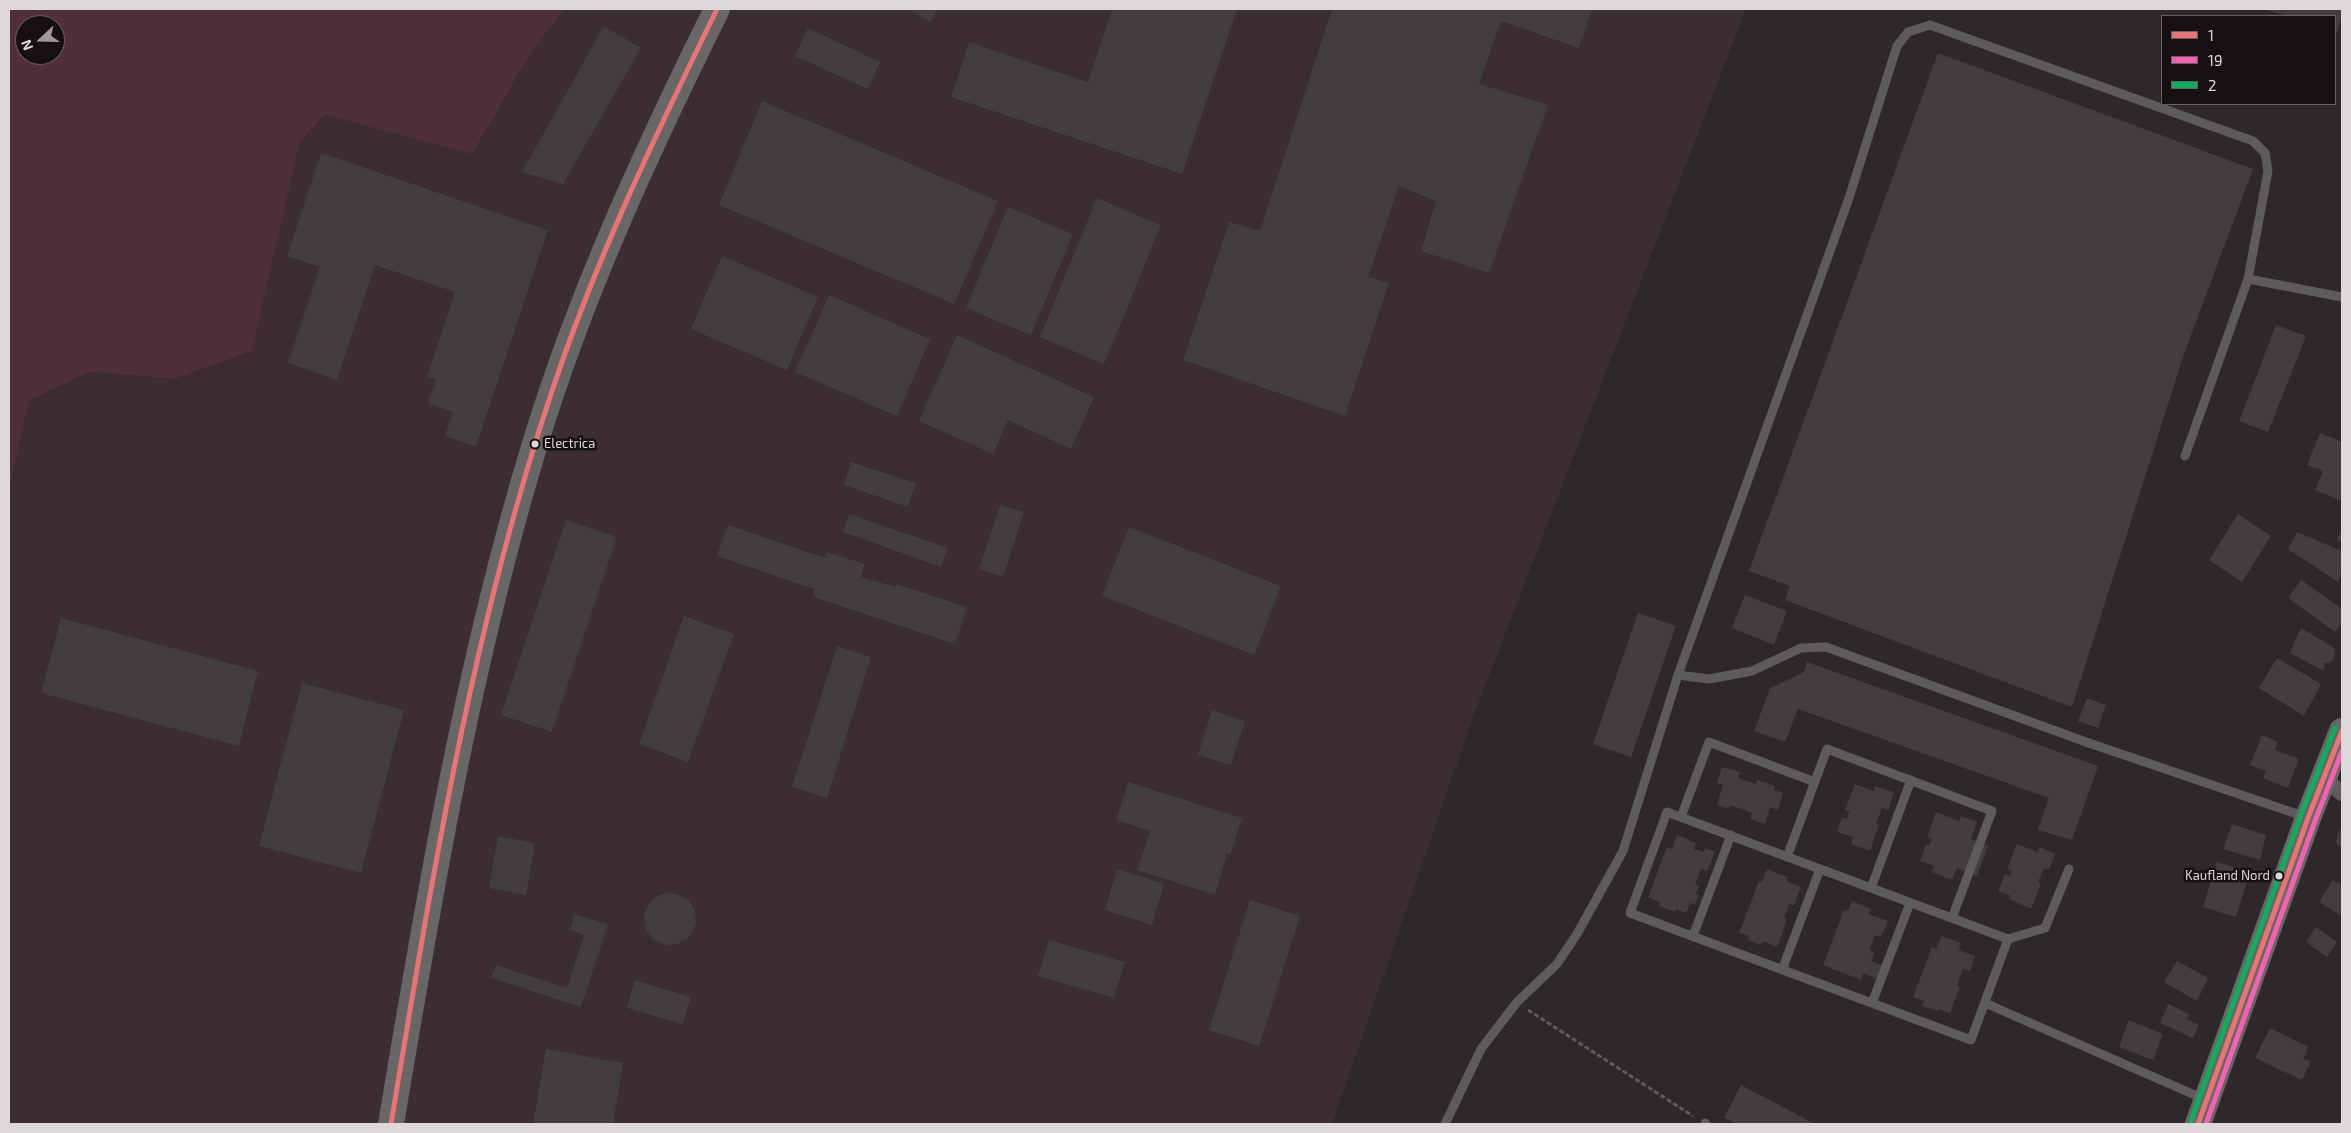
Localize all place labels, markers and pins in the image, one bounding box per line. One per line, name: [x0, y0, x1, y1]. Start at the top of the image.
place label: Electrica: [544, 436, 595, 452]
marker: Electrica: [530, 439, 540, 449]
place label: Kaufland Nord: [2185, 868, 2270, 884]
marker: Kaufland Nord: [2274, 871, 2284, 881]

